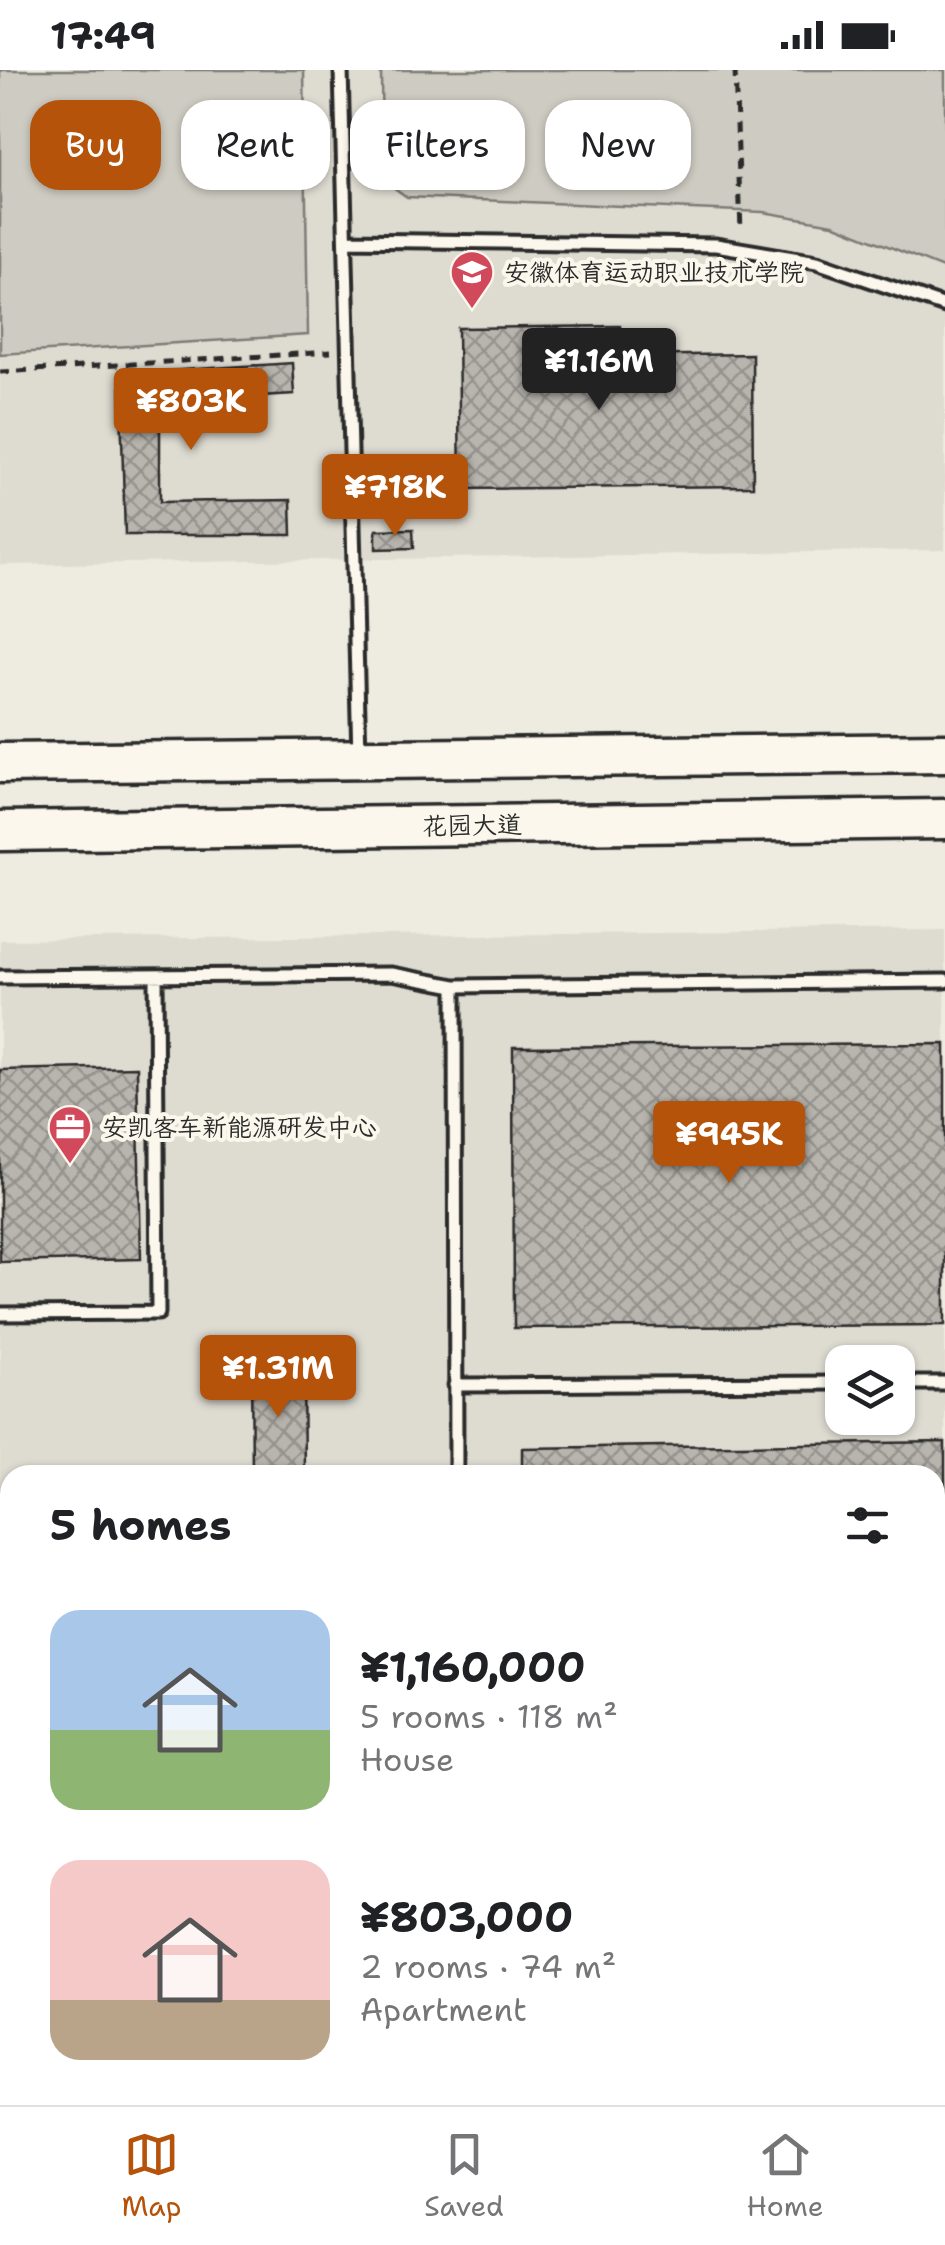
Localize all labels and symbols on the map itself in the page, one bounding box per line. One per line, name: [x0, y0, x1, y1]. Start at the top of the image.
school or university icon: 安徽体育运动职业技术学院: [449, 249, 495, 310]
place label: 安徽体育运动职业技术学院: [504, 255, 804, 289]
pin: ¥1.16M: [518, 328, 680, 413]
pin: ¥803K: [121, 368, 261, 453]
pin: ¥718K: [325, 454, 465, 539]
street label: 花园大道: [422, 807, 522, 843]
pin: ¥945K: [659, 1101, 799, 1186]
office icon: 安凯客车新能源研发中心: [47, 1104, 93, 1165]
place label: 安凯客车新能源研发中心: [102, 1110, 377, 1144]
pin: ¥1.31M: [197, 1335, 359, 1420]

